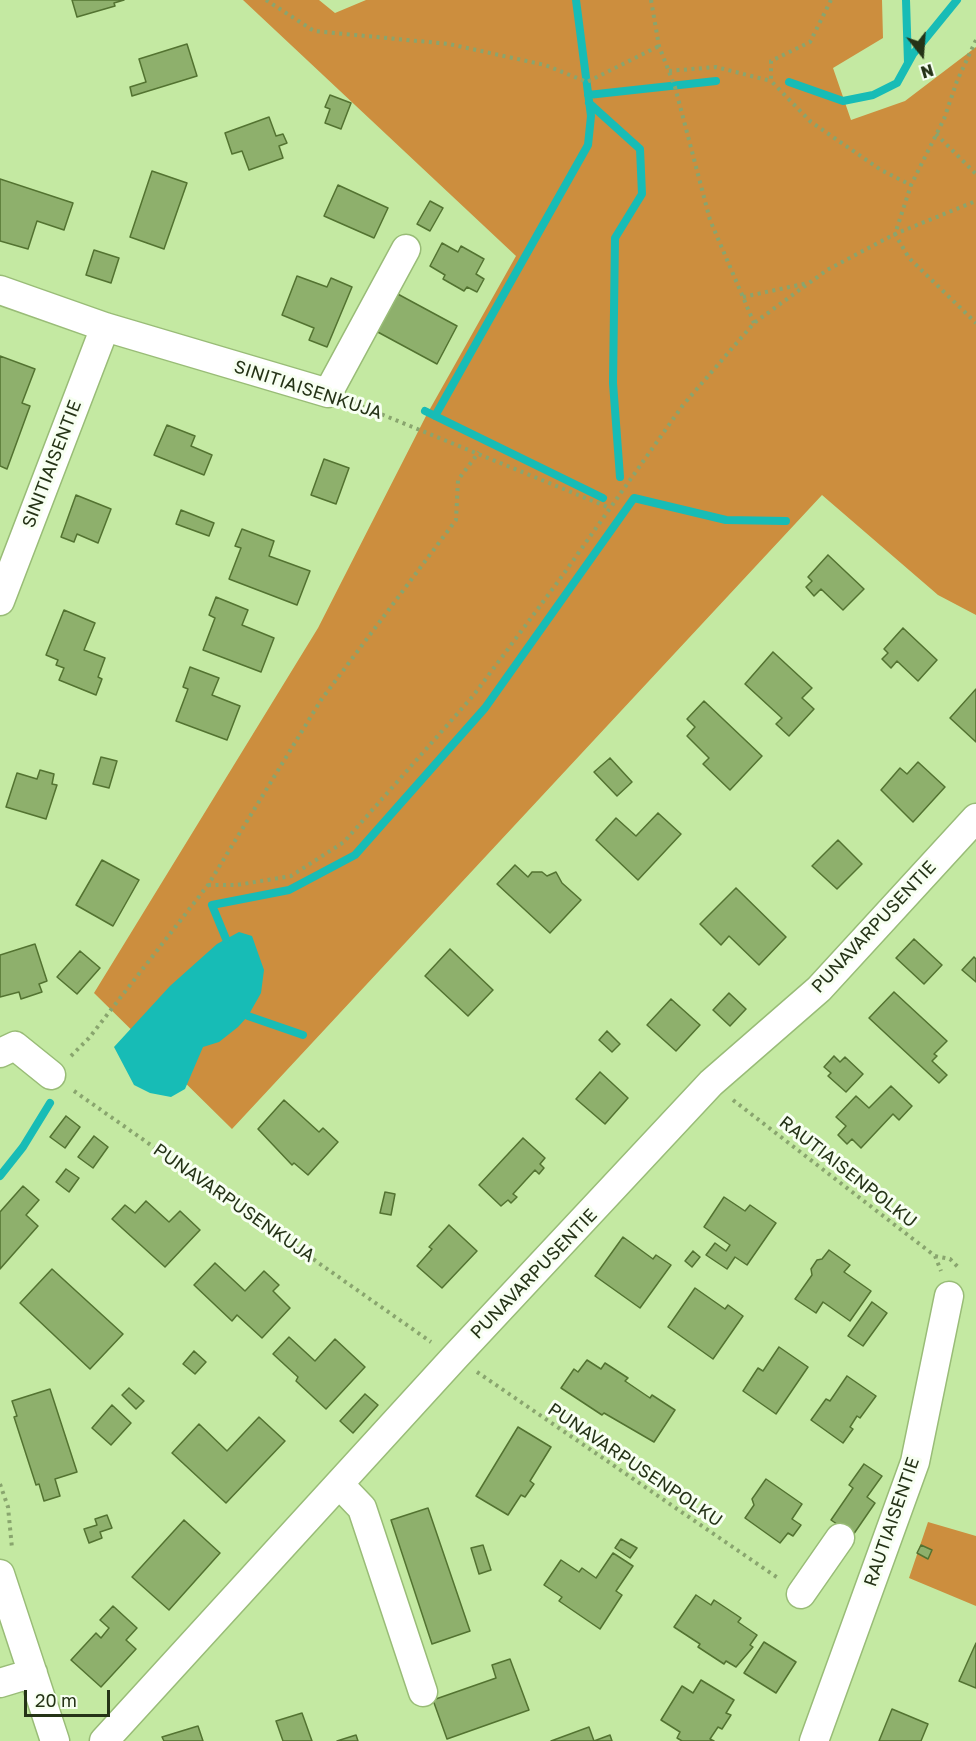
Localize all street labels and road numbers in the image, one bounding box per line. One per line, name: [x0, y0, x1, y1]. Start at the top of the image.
street label: SINITIAISENKUJA: [231, 356, 385, 424]
street label: SINITIAISENTIE: [18, 397, 86, 531]
street label: PUNAVARPUSENTIE: [807, 856, 941, 998]
street label: RAUTIAISENPOLKU: [775, 1112, 921, 1232]
street label: PUNAVARPUSENKUJA: [149, 1139, 319, 1267]
street label: PUNAVARPUSENTIE: [466, 1204, 602, 1344]
street label: PUNAVARPUSENPOLKU: [544, 1398, 726, 1532]
street label: RAUTIAISENTIE: [860, 1454, 924, 1590]

